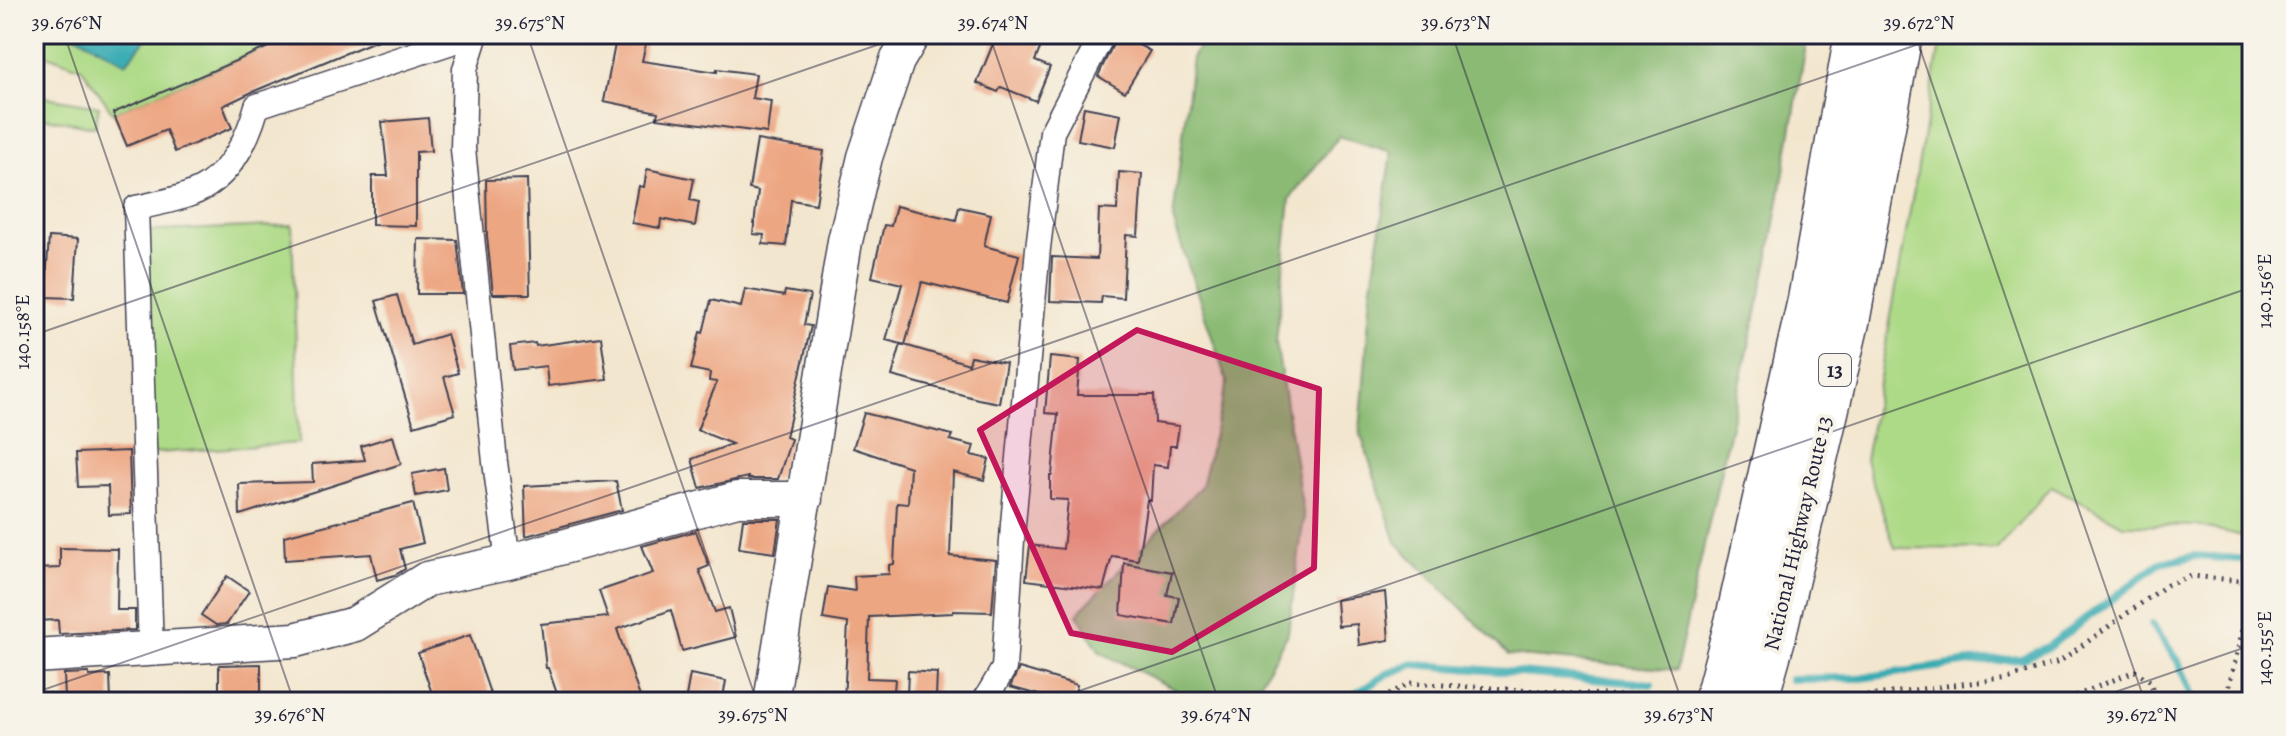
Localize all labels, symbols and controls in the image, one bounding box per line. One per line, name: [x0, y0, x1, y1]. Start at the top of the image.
text: 39.676°N: [32, 9, 102, 36]
text: 39.675°N: [495, 9, 565, 36]
text: 39.674°N: [958, 9, 1028, 36]
text: 39.673°N: [1421, 9, 1491, 36]
text: 39.672°N: [1883, 9, 1955, 36]
text: 140.156°E: [2251, 253, 2278, 329]
text: 140.158°E: [9, 294, 36, 370]
road number: 13: [1819, 354, 1851, 386]
street label: National Highway Route 13: [1756, 413, 1840, 654]
text: 140.155°E: [2251, 611, 2278, 685]
text: 39.676°N: [255, 701, 325, 728]
text: 39.675°N: [718, 701, 788, 728]
text: 39.674°N: [1181, 701, 1251, 728]
text: 39.673°N: [1644, 701, 1714, 728]
text: 39.672°N: [2106, 701, 2178, 728]

